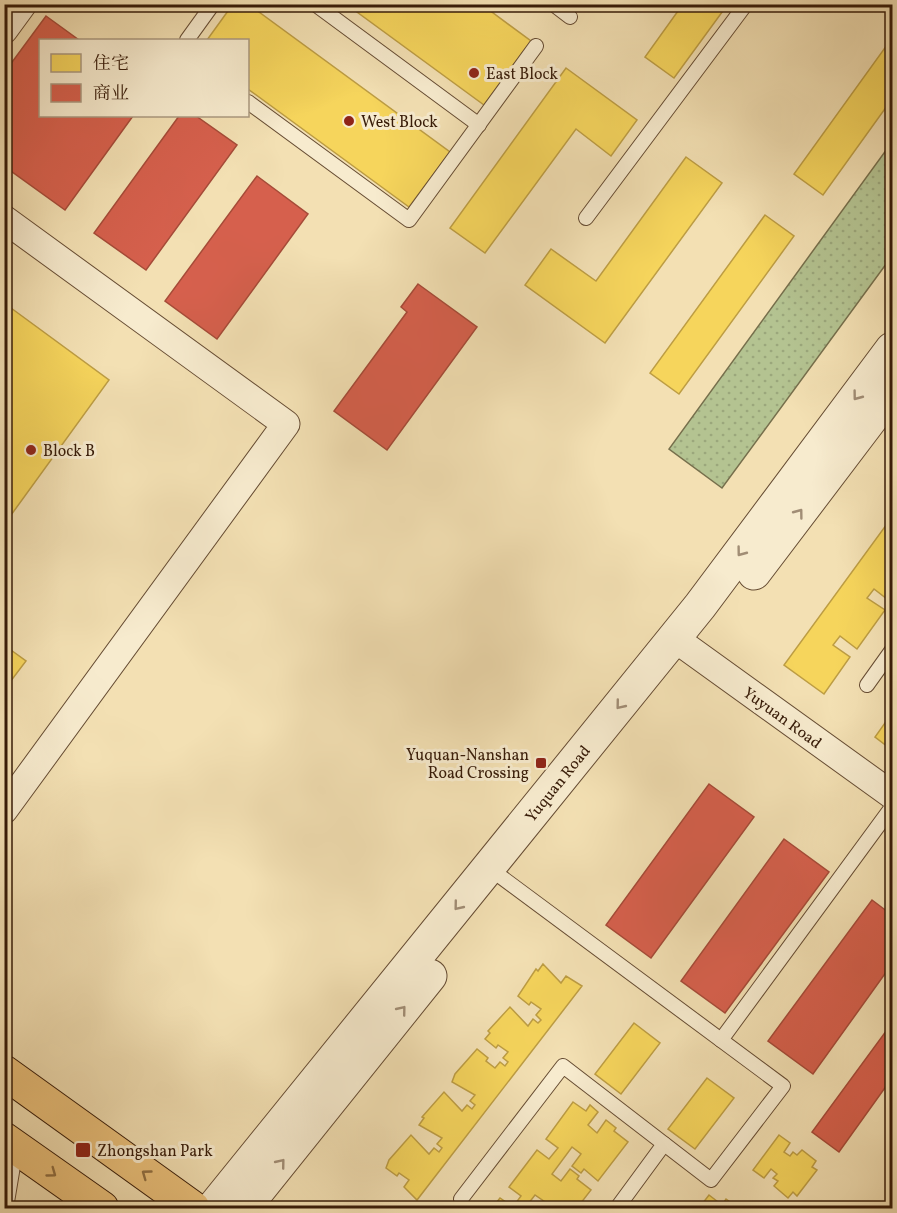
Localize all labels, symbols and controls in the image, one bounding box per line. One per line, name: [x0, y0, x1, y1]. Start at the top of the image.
legend: [39, 39, 249, 117]
text: 住宅: [93, 52, 129, 77]
place label: East Block: [486, 64, 558, 86]
marker: East Block: [467, 66, 481, 80]
text: 商业: [93, 82, 129, 107]
place label: West Block: [361, 112, 438, 134]
marker: West Block: [342, 114, 356, 128]
one-way arrow: [854, 390, 865, 401]
place label: Block B: [43, 441, 95, 463]
marker: Block B: [24, 443, 38, 457]
one-way arrow: [792, 509, 803, 520]
one-way arrow: [737, 546, 748, 557]
street label: Yuyuan Road: [738, 683, 826, 755]
one-way arrow: [616, 698, 627, 709]
street label: Yuquan Road: [521, 741, 596, 827]
place label: Yuquan-Nanshan Road Crossing: [406, 745, 529, 785]
marker: Yuquan-Nanshan Road Crossing: [534, 756, 548, 770]
one-way arrow: [454, 899, 465, 910]
one-way arrow: [395, 1006, 406, 1017]
marker: Zhongshan Park: [74, 1141, 92, 1159]
place label: Zhongshan Park: [97, 1141, 213, 1163]
one-way arrow: [273, 1159, 284, 1170]
one-way arrow: [46, 1166, 57, 1177]
one-way arrow: [141, 1170, 152, 1181]

